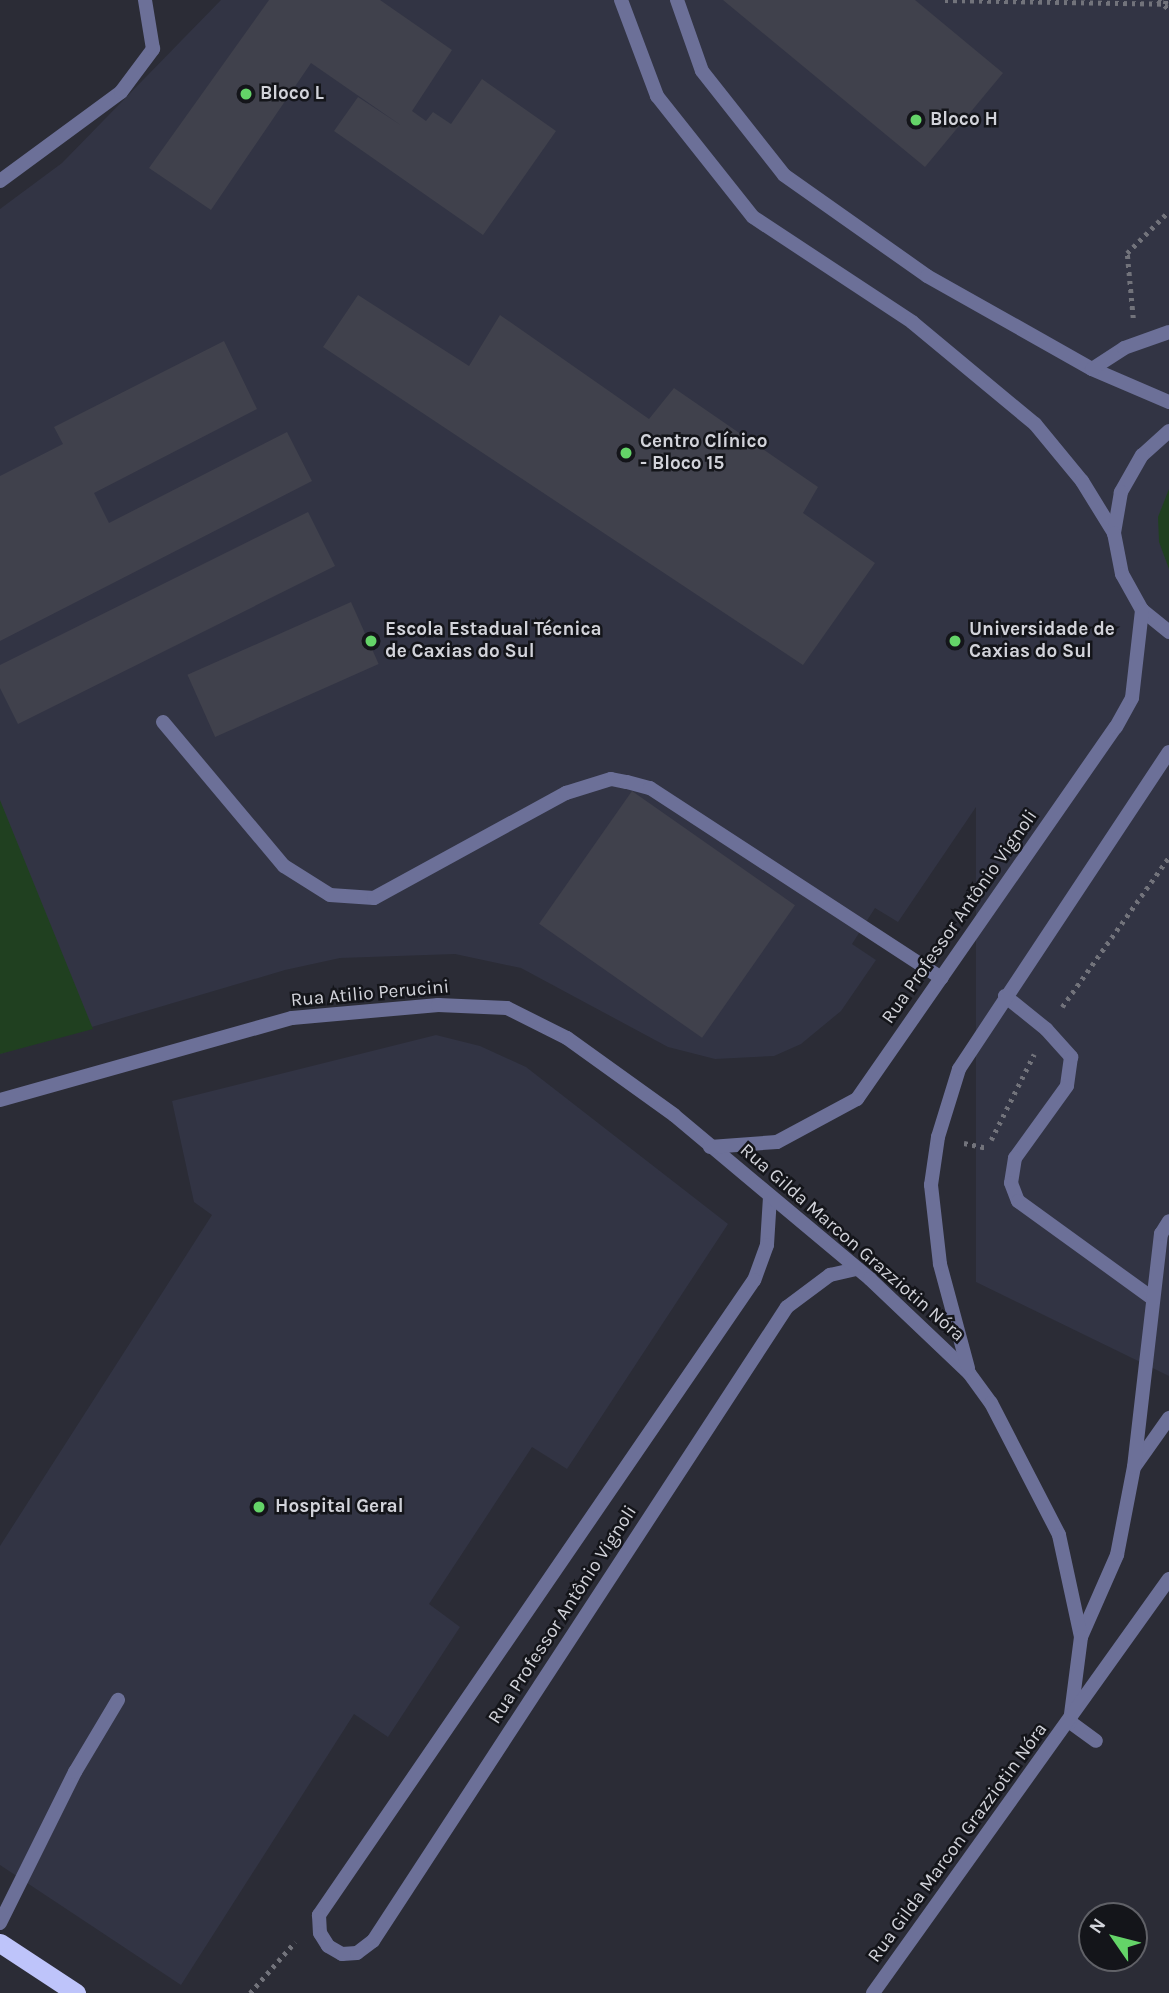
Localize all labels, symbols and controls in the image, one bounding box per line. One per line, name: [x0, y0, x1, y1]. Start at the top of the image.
place label: Bloco L: [260, 83, 324, 105]
marker: Bloco L: [238, 86, 254, 102]
place label: Bloco H: [930, 109, 998, 131]
marker: Bloco H: [908, 112, 924, 128]
place label: Centro Clínico - Bloco 15: [640, 431, 767, 475]
marker: Centro Clínico - Bloco 15: [618, 445, 634, 461]
place label: Escola Estadual Técnica de Caxias do Sul: [385, 619, 602, 663]
place label: Universidade de Caxias do Sul: [969, 619, 1115, 663]
marker: Escola Estadual Técnica de Caxias do Sul: [363, 633, 379, 649]
marker: Universidade de Caxias do Sul: [947, 633, 963, 649]
street label: Rua Professor Antônio Vignoli: [877, 806, 1043, 1028]
street label: Rua Atilio Perucini: [290, 976, 450, 1012]
street label: Rua Gilda Marcon Grazziotin Nóra: [735, 1139, 969, 1347]
place label: Hospital Geral: [275, 1496, 403, 1518]
marker: Hospital Geral: [249, 1497, 269, 1517]
street label: Rua Professor Antônio Vignoli: [484, 1502, 642, 1728]
street label: Rua Gilda Marcon Grazziotin Nóra: [863, 1719, 1053, 1967]
north arrow: [1078, 1902, 1148, 1972]
text: N: [1085, 1914, 1110, 1938]

